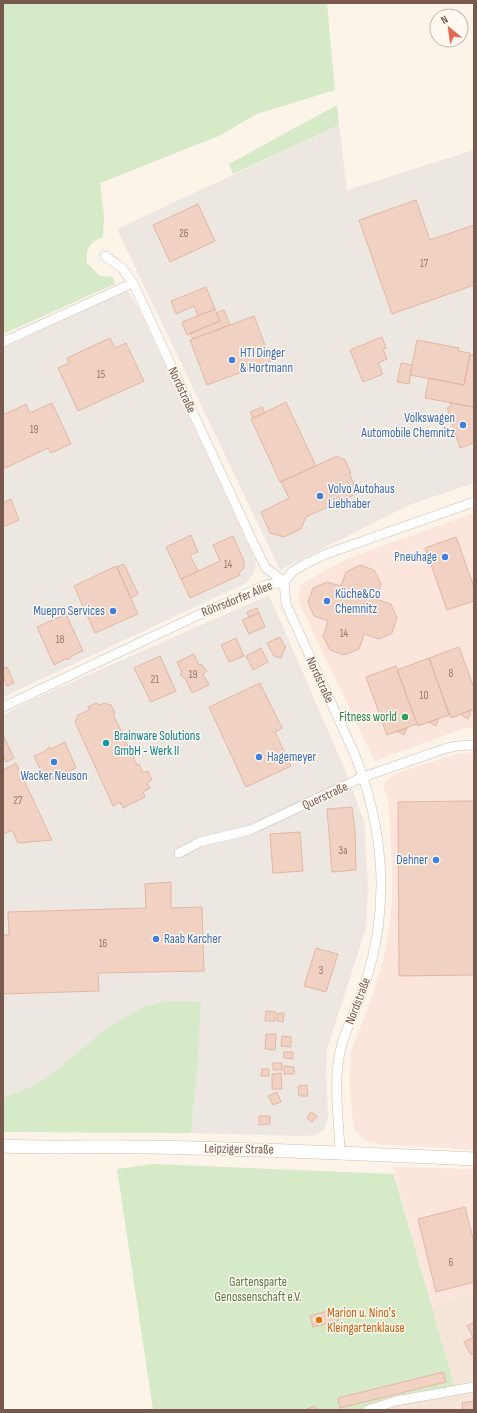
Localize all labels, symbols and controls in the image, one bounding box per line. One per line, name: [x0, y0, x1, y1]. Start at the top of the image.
north arrow: [429, 8, 469, 48]
text: N: [439, 13, 450, 27]
house number: 26: [179, 227, 189, 240]
house number: 17: [420, 257, 429, 270]
place label: HTI Dinger & Hortmann: [240, 345, 293, 376]
marker: HTI Dinger & Hortmann: [227, 355, 237, 365]
street label: Nordstraße: [164, 364, 200, 416]
house number: 15: [97, 368, 105, 381]
place label: Volkswagen Automobile Chemnitz: [360, 410, 455, 441]
marker: Volkswagen Automobile Chemnitz: [458, 420, 468, 430]
house number: 19: [30, 423, 38, 436]
place label: Volvo Autohaus Liebhaber: [328, 481, 395, 512]
marker: Volvo Autohaus Liebhaber: [315, 491, 325, 501]
place label: Pneuhage: [394, 549, 437, 565]
marker: Pneuhage: [440, 552, 450, 562]
house number: 14: [224, 558, 233, 571]
street label: Röhrsdorfer Allee: [199, 577, 275, 621]
place label: Küche&Co Chemnitz: [335, 586, 380, 617]
marker: Küche&Co Chemnitz: [322, 596, 332, 606]
place label: Muepro Services: [33, 603, 105, 619]
marker: Muepro Services: [108, 606, 118, 616]
house number: 14: [340, 627, 349, 640]
house number: 18: [56, 633, 65, 646]
street label: Nordstraße: [302, 654, 338, 706]
house number: 8: [449, 667, 454, 680]
house number: 19: [189, 668, 197, 681]
house number: 21: [151, 673, 159, 686]
house number: 10: [420, 689, 428, 702]
place label: Fitness world: [339, 709, 397, 725]
marker: Fitness world: [400, 712, 410, 722]
place label: Brainware Solutions GmbH - Werk II: [114, 728, 200, 759]
marker: Brainware Solutions GmbH - Werk II: [101, 738, 111, 748]
place label: Hagemeyer: [267, 749, 317, 765]
marker: Hagemeyer: [254, 752, 264, 762]
marker: Wacker Neuson: [49, 757, 59, 767]
place label: Wacker Neuson: [20, 768, 88, 784]
street label: Querstraße: [300, 779, 350, 813]
house number: 27: [14, 794, 23, 807]
house number: 3a: [339, 844, 347, 857]
place label: Dehner: [396, 852, 428, 868]
marker: Dehner: [431, 855, 441, 865]
place label: Raab Karcher: [164, 931, 222, 947]
marker: Raab Karcher: [151, 934, 161, 944]
house number: 16: [99, 937, 108, 950]
house number: 3: [319, 964, 324, 977]
street label: Nordstraße: [342, 975, 374, 1027]
street label: Leipziger Straße: [204, 1140, 274, 1158]
house number: 6: [449, 1256, 454, 1269]
park label: Gartensparte Genossenschaft e.V.: [215, 1274, 301, 1305]
place label: Marion u. Nino's Kleingartenklause: [327, 1305, 405, 1336]
marker: Marion u. Nino's Kleingartenklause: [314, 1315, 324, 1325]

